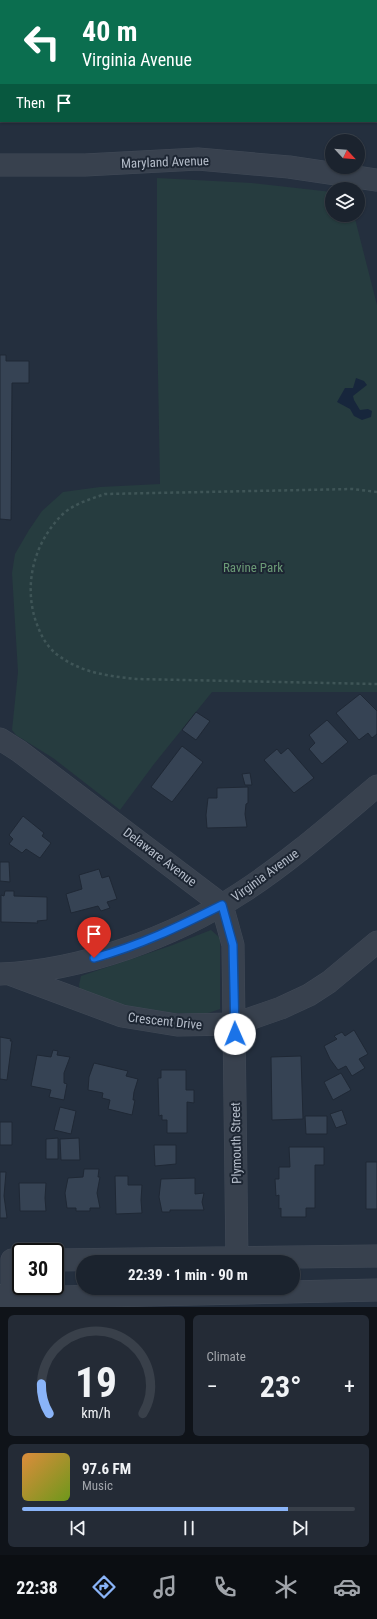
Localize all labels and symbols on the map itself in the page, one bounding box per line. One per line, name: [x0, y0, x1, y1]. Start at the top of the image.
north arrow: [325, 134, 365, 174]
street label: Maryland Avenue: [121, 153, 209, 171]
park label: Ravine Park: [223, 560, 283, 575]
street label: Delaware Avenue: [120, 825, 200, 889]
street label: Virginia Avenue: [228, 846, 302, 904]
pin: [77, 917, 111, 958]
street label: Crescent Drive: [127, 1010, 203, 1032]
position arrow: [214, 1013, 256, 1055]
street label: Plymouth Street: [228, 1102, 244, 1184]
speed limit sign: 30: [12, 1243, 64, 1295]

